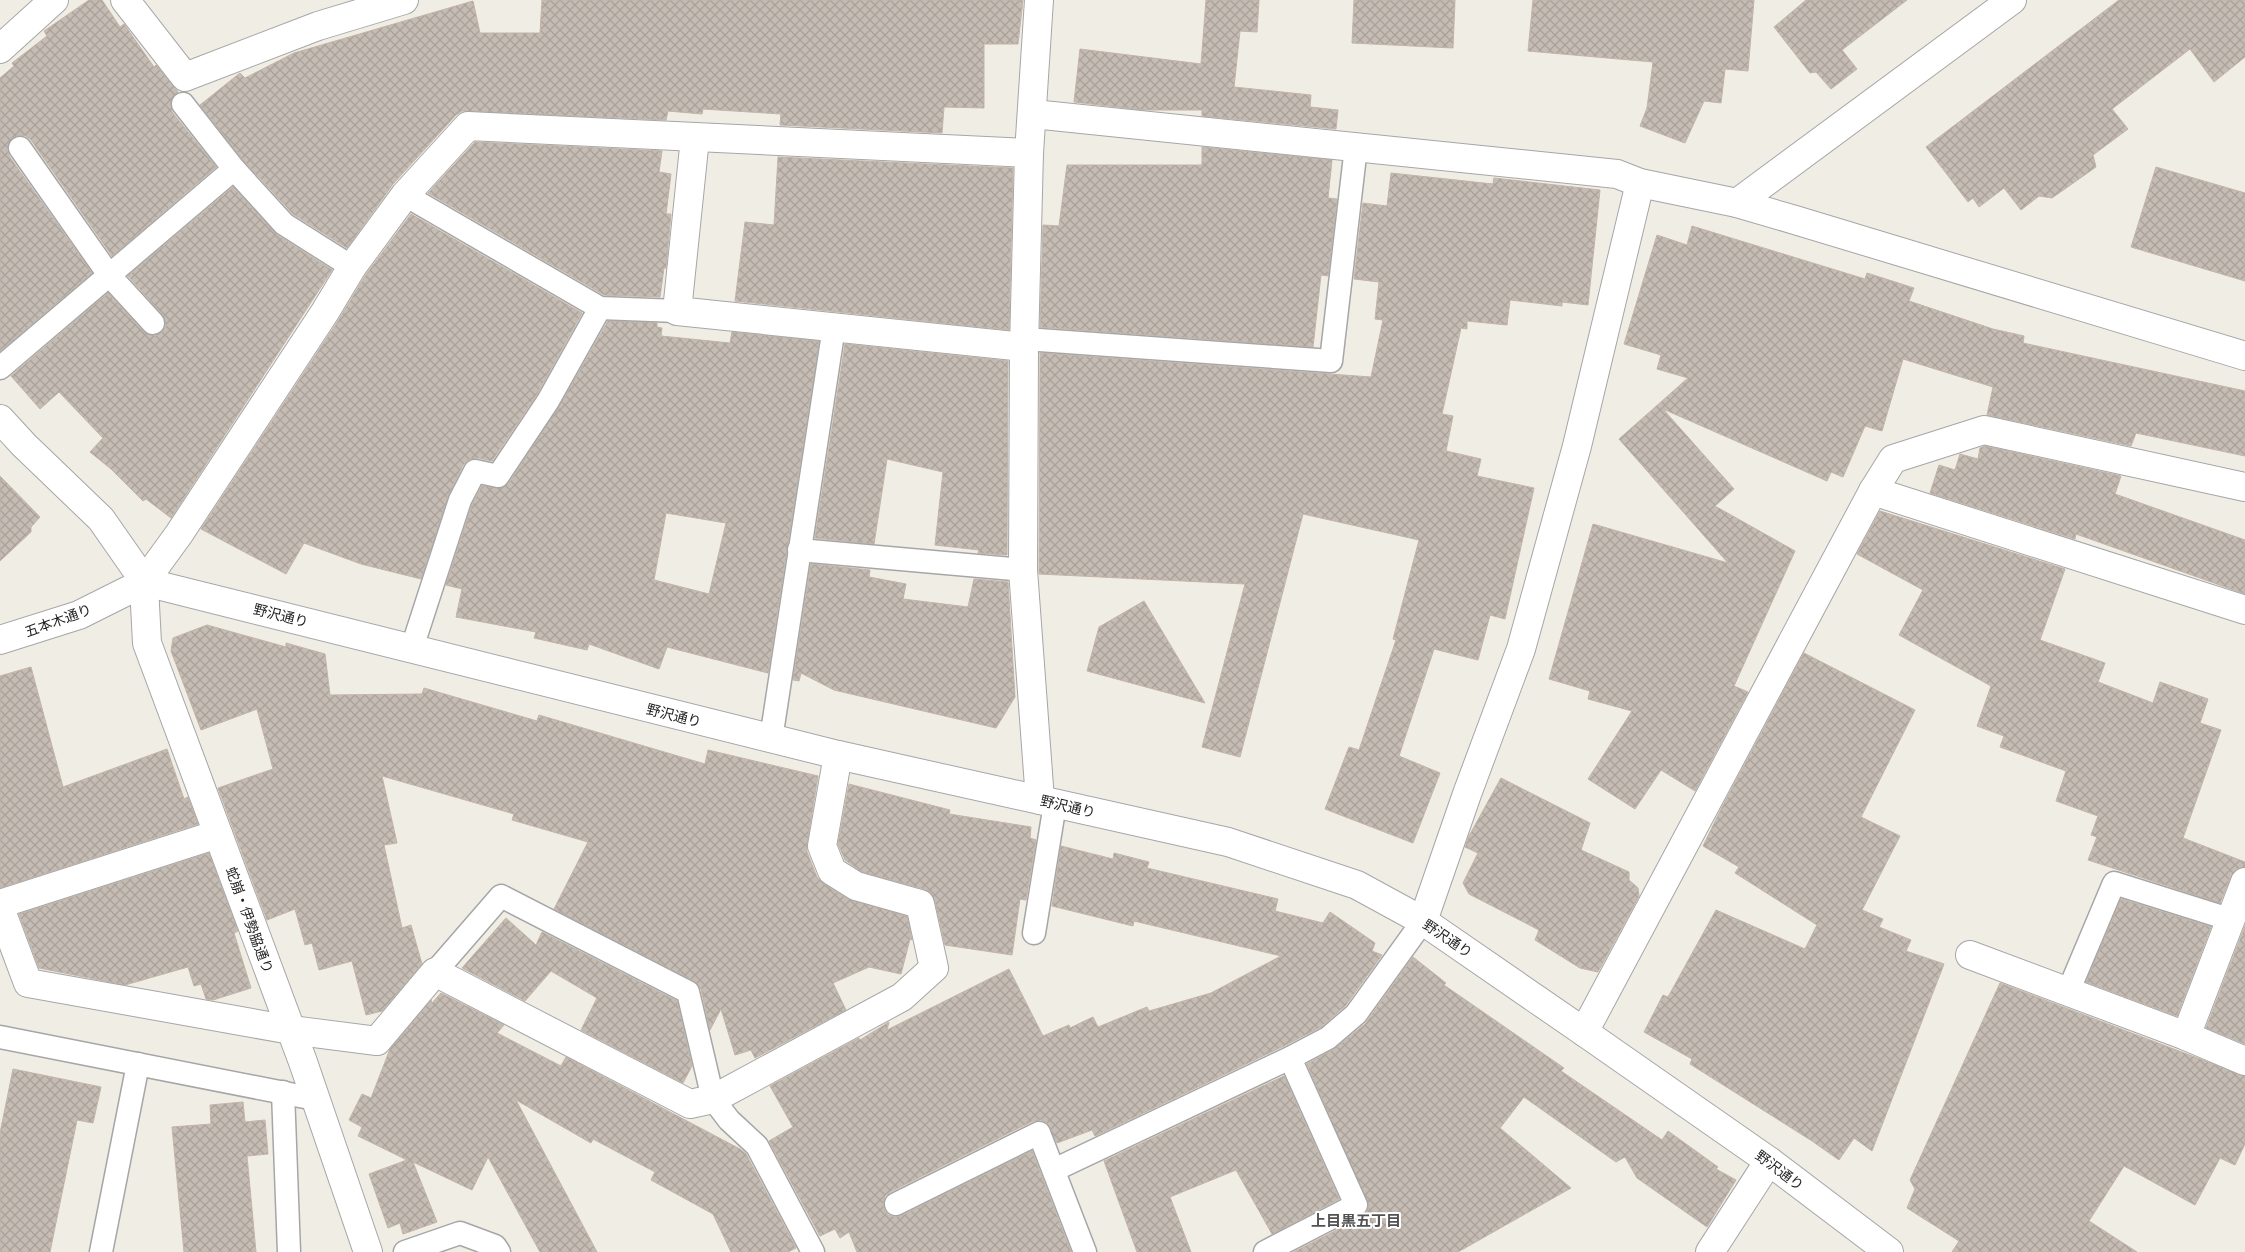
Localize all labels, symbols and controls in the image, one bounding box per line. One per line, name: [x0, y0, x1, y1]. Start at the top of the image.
street label: 五本木通り: [22, 600, 94, 640]
street label: 野沢通り: [252, 600, 310, 630]
street label: 野沢通り: [645, 700, 703, 730]
street label: 野沢通り: [1039, 791, 1097, 821]
street label: 蛇崩・伊勢脇通り: [223, 864, 277, 976]
street label: 野沢通り: [1420, 915, 1476, 961]
street label: 野沢通り: [1753, 1146, 1807, 1194]
district label: 上目黒五丁目: [1311, 1211, 1401, 1229]

